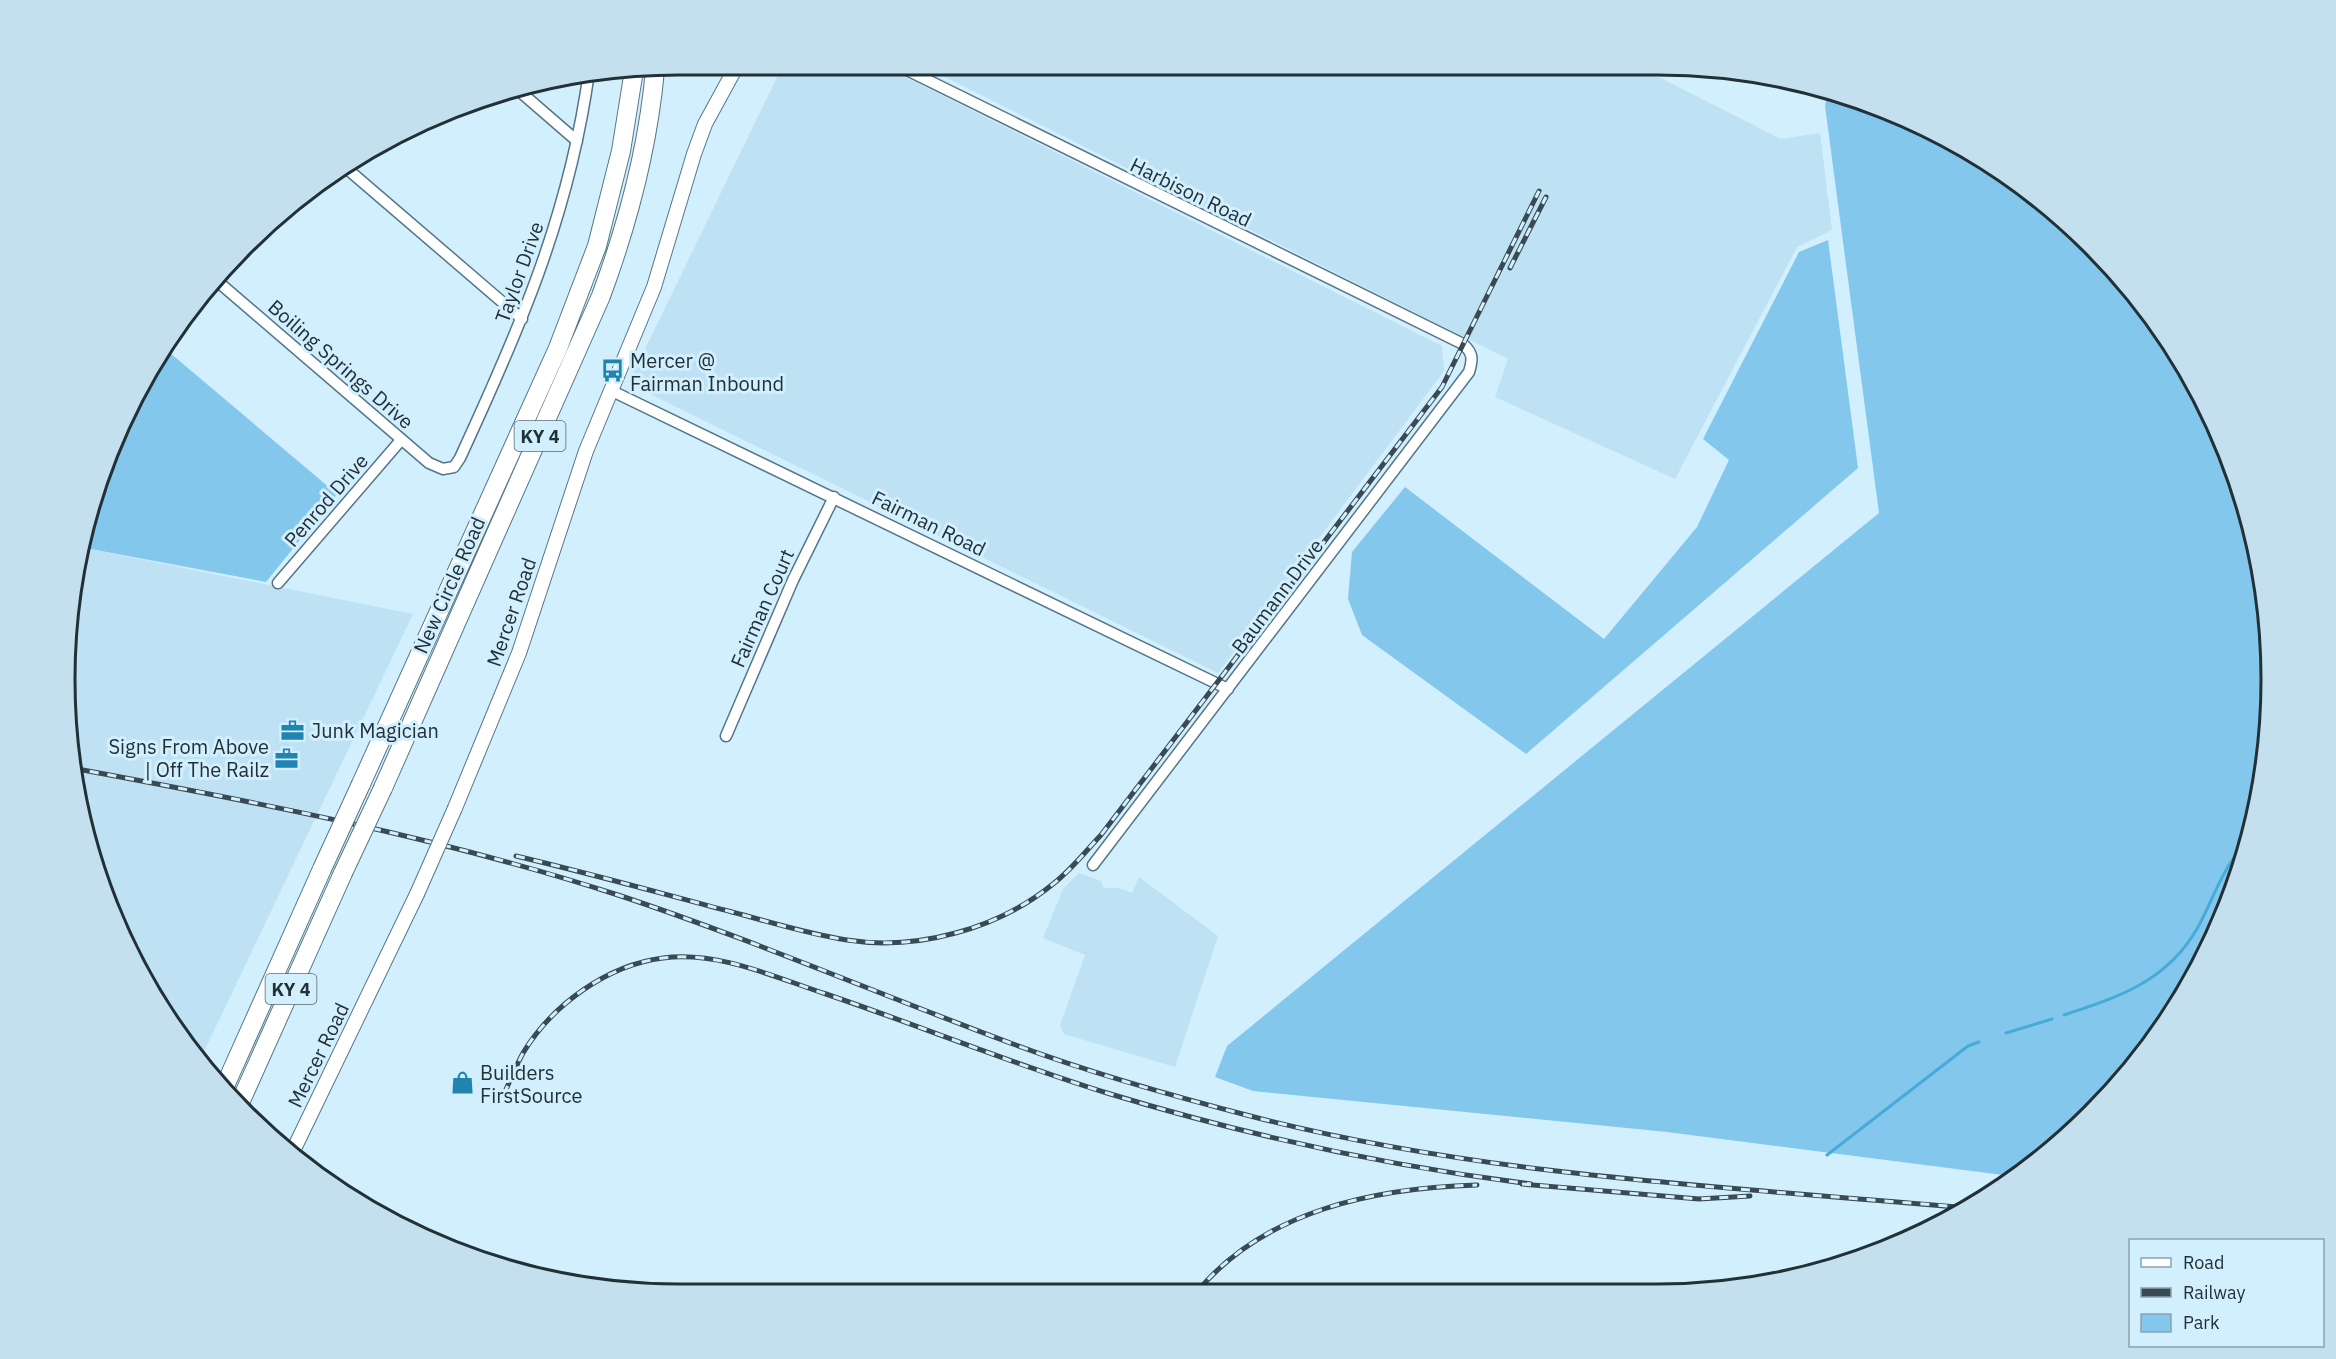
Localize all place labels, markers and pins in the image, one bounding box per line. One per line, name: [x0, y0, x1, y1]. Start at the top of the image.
place label: Mercer @ Fairman Inbound: [630, 347, 784, 397]
bus stop icon: Mercer @ Fairman Inbound: [599, 358, 625, 384]
office icon: Junk Magician: [280, 717, 306, 743]
place label: Junk Magician: [311, 717, 439, 744]
place label: Signs From Above | Off The Railz: [108, 733, 269, 783]
office icon: Signs From Above | Off The Railz: [274, 745, 300, 771]
place label: Builders FirstSource: [480, 1059, 582, 1109]
shop icon: Builders FirstSource: [449, 1070, 475, 1096]

